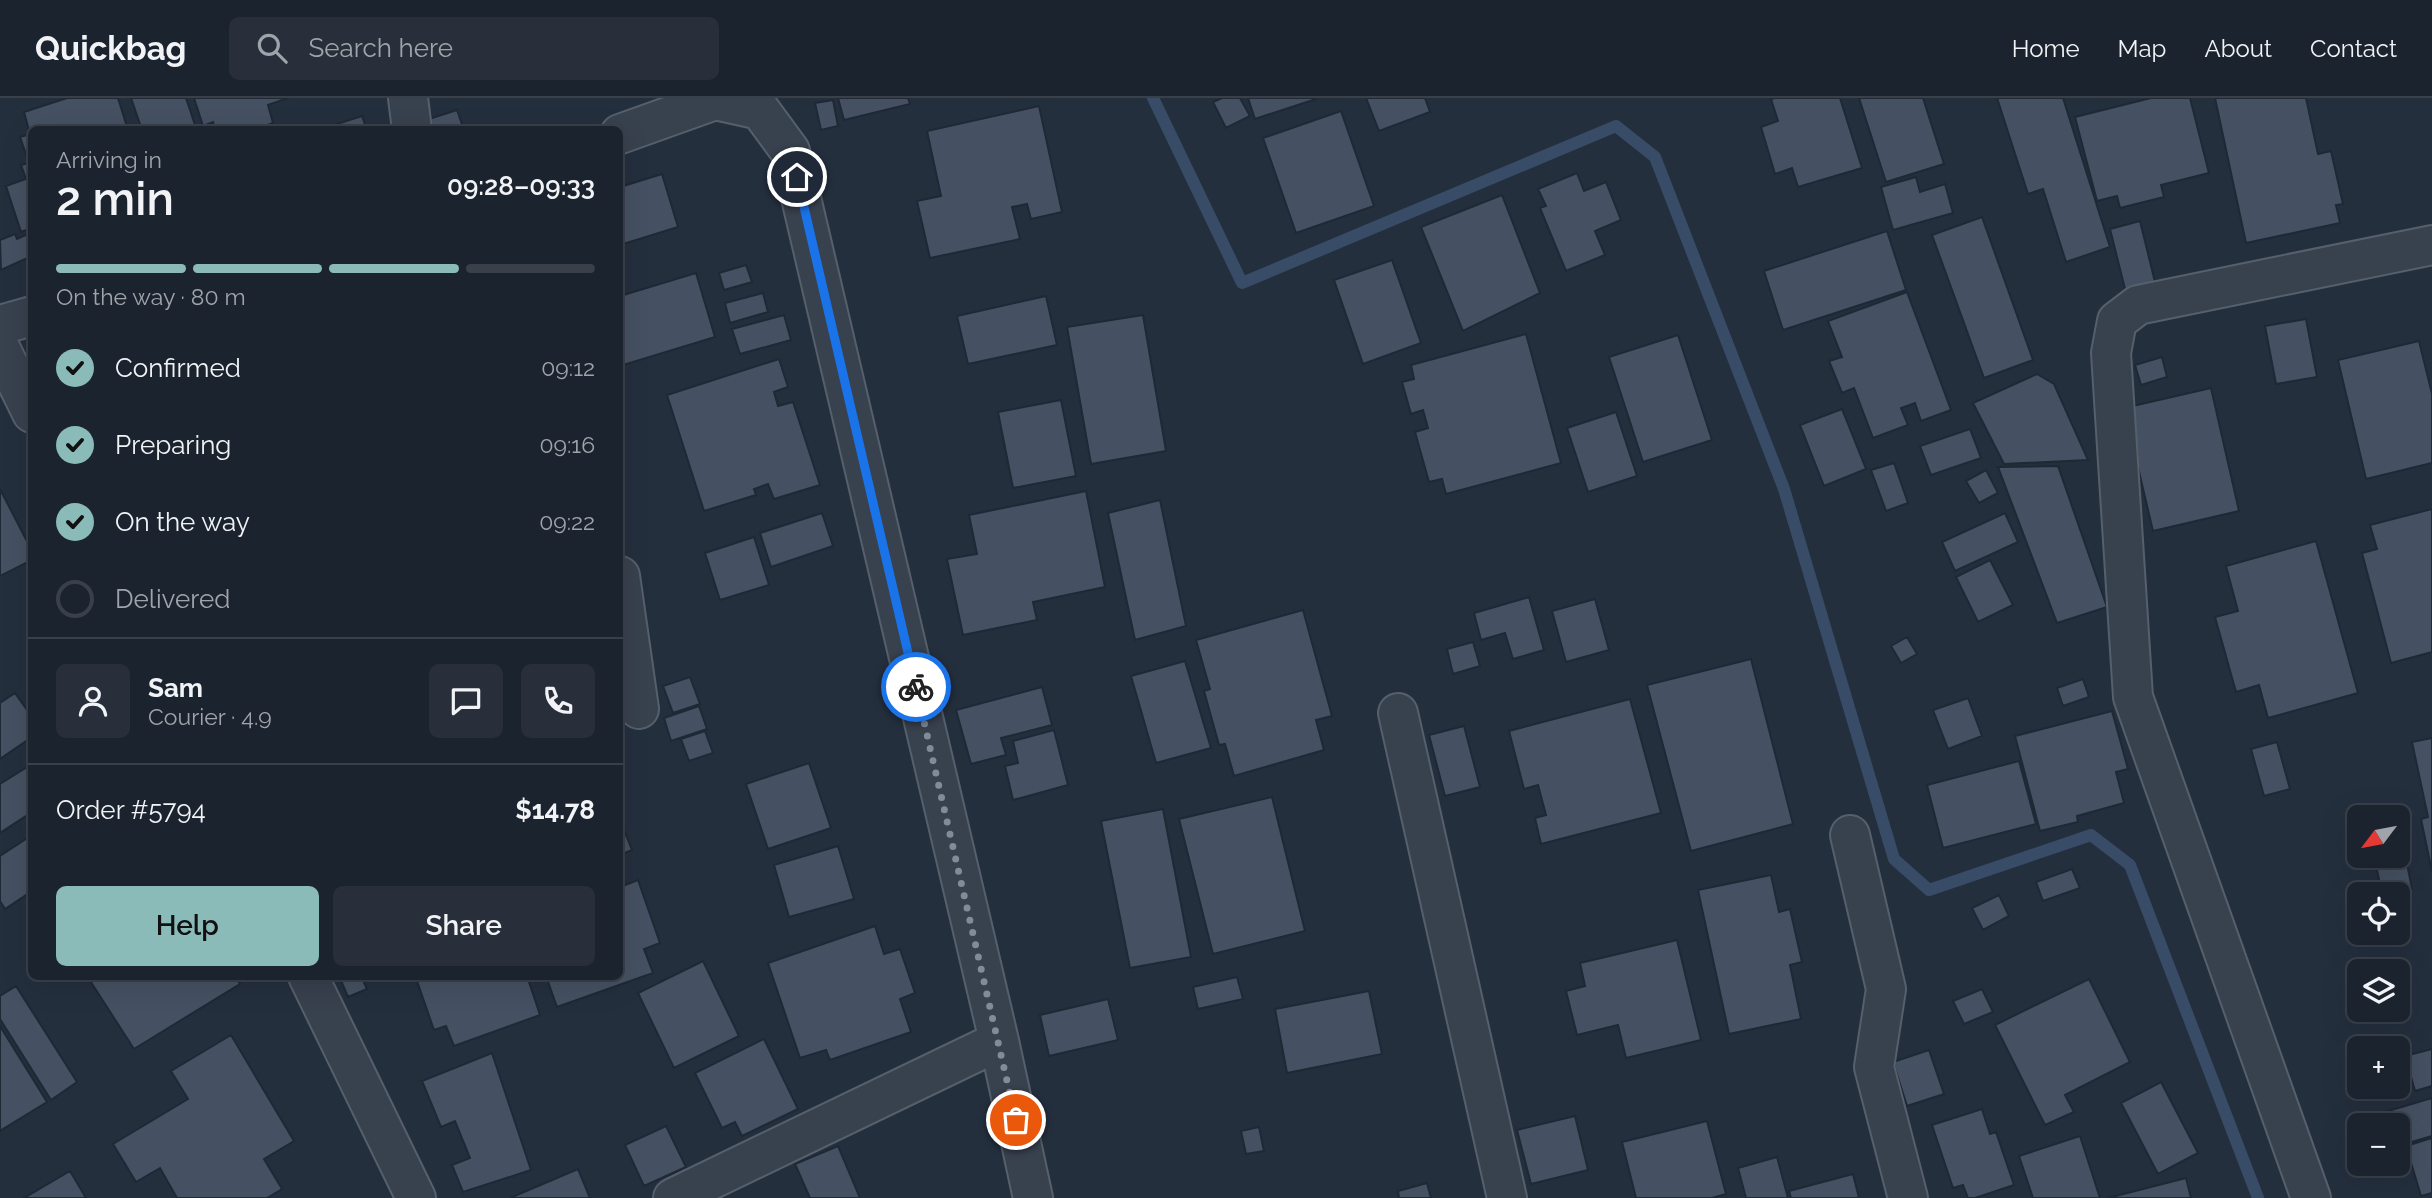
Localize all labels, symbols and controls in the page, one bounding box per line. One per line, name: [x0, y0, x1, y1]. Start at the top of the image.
search box: [229, 17, 719, 80]
text: Quickbag: [35, 29, 187, 68]
icon: search: [253, 29, 291, 67]
text: Search here: [309, 33, 453, 63]
text: Home: [2012, 34, 2080, 63]
text: Map: [2118, 34, 2166, 63]
text: About: [2204, 34, 2272, 63]
text: Contact: [2310, 34, 2397, 63]
text: Arriving in: [56, 146, 162, 173]
pin: [767, 147, 827, 207]
icon: home: [778, 158, 816, 196]
text: 09:28–09:33: [447, 171, 595, 201]
text: 2 min: [56, 172, 174, 226]
text: On the way · 80 m: [56, 283, 246, 310]
icon: check: [56, 349, 94, 387]
text: Confirmed: [115, 353, 241, 383]
text: 09:12: [541, 354, 595, 381]
icon: check: [56, 426, 94, 464]
text: Preparing: [115, 430, 231, 460]
text: 09:16: [539, 431, 595, 458]
icon: check: [56, 503, 94, 541]
text: On the way: [115, 507, 250, 537]
text: 09:22: [539, 508, 595, 535]
text: Delivered: [115, 584, 230, 614]
courier: [881, 652, 951, 722]
button: person: [56, 664, 130, 738]
button: chat: [429, 664, 503, 738]
button: phone: [521, 664, 595, 738]
icon: bike: [897, 668, 935, 706]
text: Sam: [148, 673, 203, 703]
text: Courier · 4.9: [148, 703, 272, 730]
text: Order #5794: [56, 795, 206, 825]
text: $14.78: [515, 795, 595, 825]
north arrow: [2347, 805, 2410, 868]
map controls: [2347, 805, 2410, 1176]
button: locate: [2347, 882, 2410, 945]
button: Help: [56, 886, 319, 966]
button: Share: [333, 886, 595, 966]
button: layers: [2347, 959, 2410, 1022]
button: +: [2347, 1036, 2410, 1099]
pin: [986, 1090, 1046, 1150]
icon: bag: [997, 1101, 1035, 1139]
button: −: [2347, 1113, 2410, 1176]

